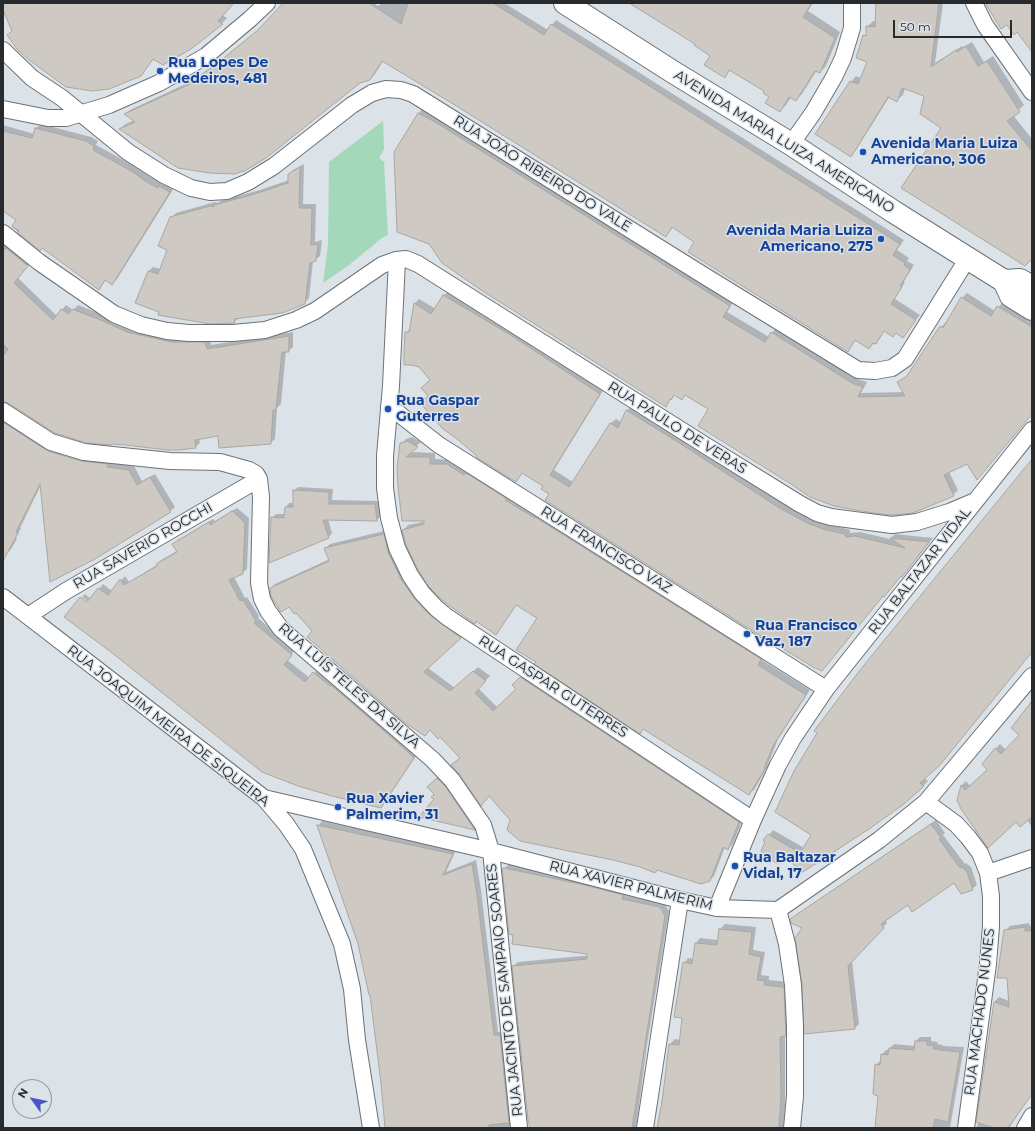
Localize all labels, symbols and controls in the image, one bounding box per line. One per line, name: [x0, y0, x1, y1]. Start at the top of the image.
scale bar: [895, 12, 1014, 38]
text: 50 m: [900, 19, 931, 34]
place label: Rua Lopes De Medeiros, 481: [168, 55, 268, 88]
marker: Rua Lopes De Medeiros, 481: [155, 66, 165, 76]
street label: AVENIDA MARIA LUIZA AMERICANO: [671, 67, 897, 217]
street label: RUA JOÃO RIBEIRO DO VALE: [450, 112, 634, 236]
place label: Avenida Maria Luiza Americano, 306: [871, 136, 1018, 168]
marker: Avenida Maria Luiza Americano, 306: [858, 147, 868, 157]
place label: Avenida Maria Luiza Americano, 275: [726, 223, 873, 256]
marker: Avenida Maria Luiza Americano, 275: [876, 234, 886, 244]
street label: RUA PAULO DE VERAS: [604, 378, 750, 478]
place label: Rua Gaspar Guterres: [396, 393, 480, 426]
marker: Rua Gaspar Guterres: [383, 404, 393, 414]
street label: RUA SAVERIO ROCCHI: [70, 499, 216, 593]
street label: RUA FRANCISCO VAZ: [537, 503, 675, 597]
street label: RUA BALTAZAR VIDAL: [865, 504, 975, 638]
place label: Rua Francisco Vaz, 187: [755, 618, 857, 650]
street label: RUA LUÍS TELES DA SILVA: [275, 620, 423, 752]
marker: Rua Francisco Vaz, 187: [742, 629, 752, 639]
street label: RUA GASPAR GUTERRES: [475, 632, 631, 742]
street label: RUA JOAQUIM MEIRA DE SIQUEIRA: [63, 642, 273, 810]
place label: Rua Xavier Palmerim, 31: [346, 791, 439, 824]
marker: Rua Xavier Palmerim, 31: [333, 802, 343, 812]
place label: Rua Baltazar Vidal, 17: [743, 850, 836, 882]
street label: RUA XAVIER PALMERIM: [547, 858, 715, 914]
marker: Rua Baltazar Vidal, 17: [730, 861, 740, 871]
street label: RUA JACINTO DE SAMPAIO SOARES: [483, 863, 527, 1117]
street label: RUA MACHADO NUNES: [961, 928, 999, 1096]
north arrow: [12, 1079, 52, 1119]
text: N: [14, 1085, 31, 1101]

